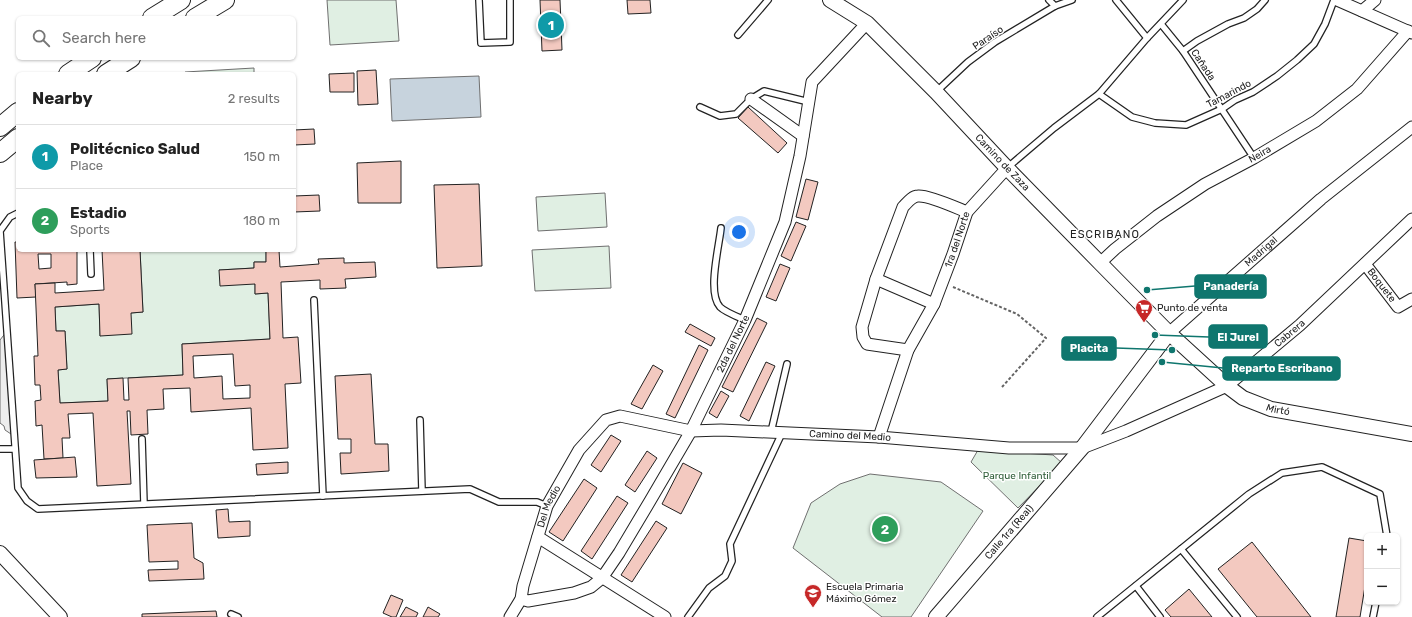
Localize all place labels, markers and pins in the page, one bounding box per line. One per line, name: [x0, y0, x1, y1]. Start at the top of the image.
pin: 1: [538, 10, 564, 40]
callout: Panadería: [1195, 275, 1266, 298]
supermarket icon: Punto de venta: [1134, 298, 1154, 323]
place label: Punto de venta: [1157, 302, 1228, 314]
callout: El Jurel: [1209, 325, 1267, 348]
callout: Placita: [1062, 337, 1116, 360]
callout: Reparto Escribano: [1223, 357, 1340, 380]
pin: 2: [872, 514, 898, 544]
place label: Escuela Primaria Máximo Gómez: [826, 581, 904, 605]
school or university icon: Escuela Primaria Máximo Gómez: [803, 583, 823, 608]

